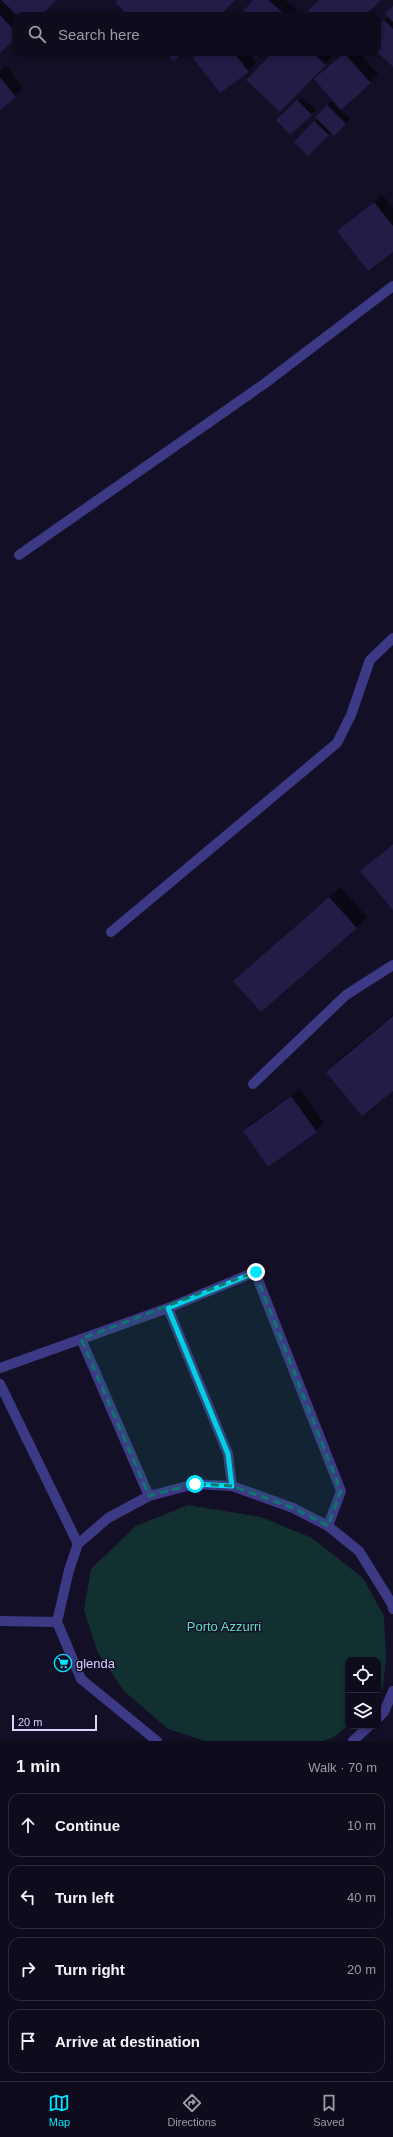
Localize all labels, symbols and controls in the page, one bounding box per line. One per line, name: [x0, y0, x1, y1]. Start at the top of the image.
search box: [12, 12, 381, 56]
icon: search: [26, 23, 48, 45]
text: Search here: [58, 26, 140, 43]
route end: [247, 1263, 265, 1281]
route start: [186, 1475, 204, 1493]
park label: Porto Azzurri: [187, 1619, 261, 1634]
supermarket icon: glenda: [53, 1653, 73, 1673]
place label: glenda: [76, 1656, 116, 1671]
map controls: [345, 1657, 381, 1729]
button: locate: [345, 1657, 381, 1693]
button: layers: [345, 1693, 381, 1729]
scale bar: [12, 1713, 97, 1732]
text: 20 m: [18, 1716, 42, 1728]
text: 1 min: [16, 1757, 60, 1776]
text: Walk · 70 m: [308, 1760, 377, 1775]
icon: ahead: [17, 1814, 39, 1836]
text: Continue: [55, 1817, 120, 1834]
text: 10 m: [347, 1818, 376, 1833]
icon: left: [17, 1886, 39, 1908]
text: Turn left: [55, 1889, 114, 1906]
text: 40 m: [347, 1890, 376, 1905]
icon: right: [17, 1958, 39, 1980]
text: Turn right: [55, 1961, 125, 1978]
text: 20 m: [347, 1962, 376, 1977]
icon: arrive: [17, 2030, 39, 2052]
text: Arrive at destination: [55, 2033, 200, 2050]
tab: Map: [48, 2092, 70, 2128]
tab: Directions: [167, 2092, 216, 2128]
tab: Saved: [313, 2092, 344, 2128]

